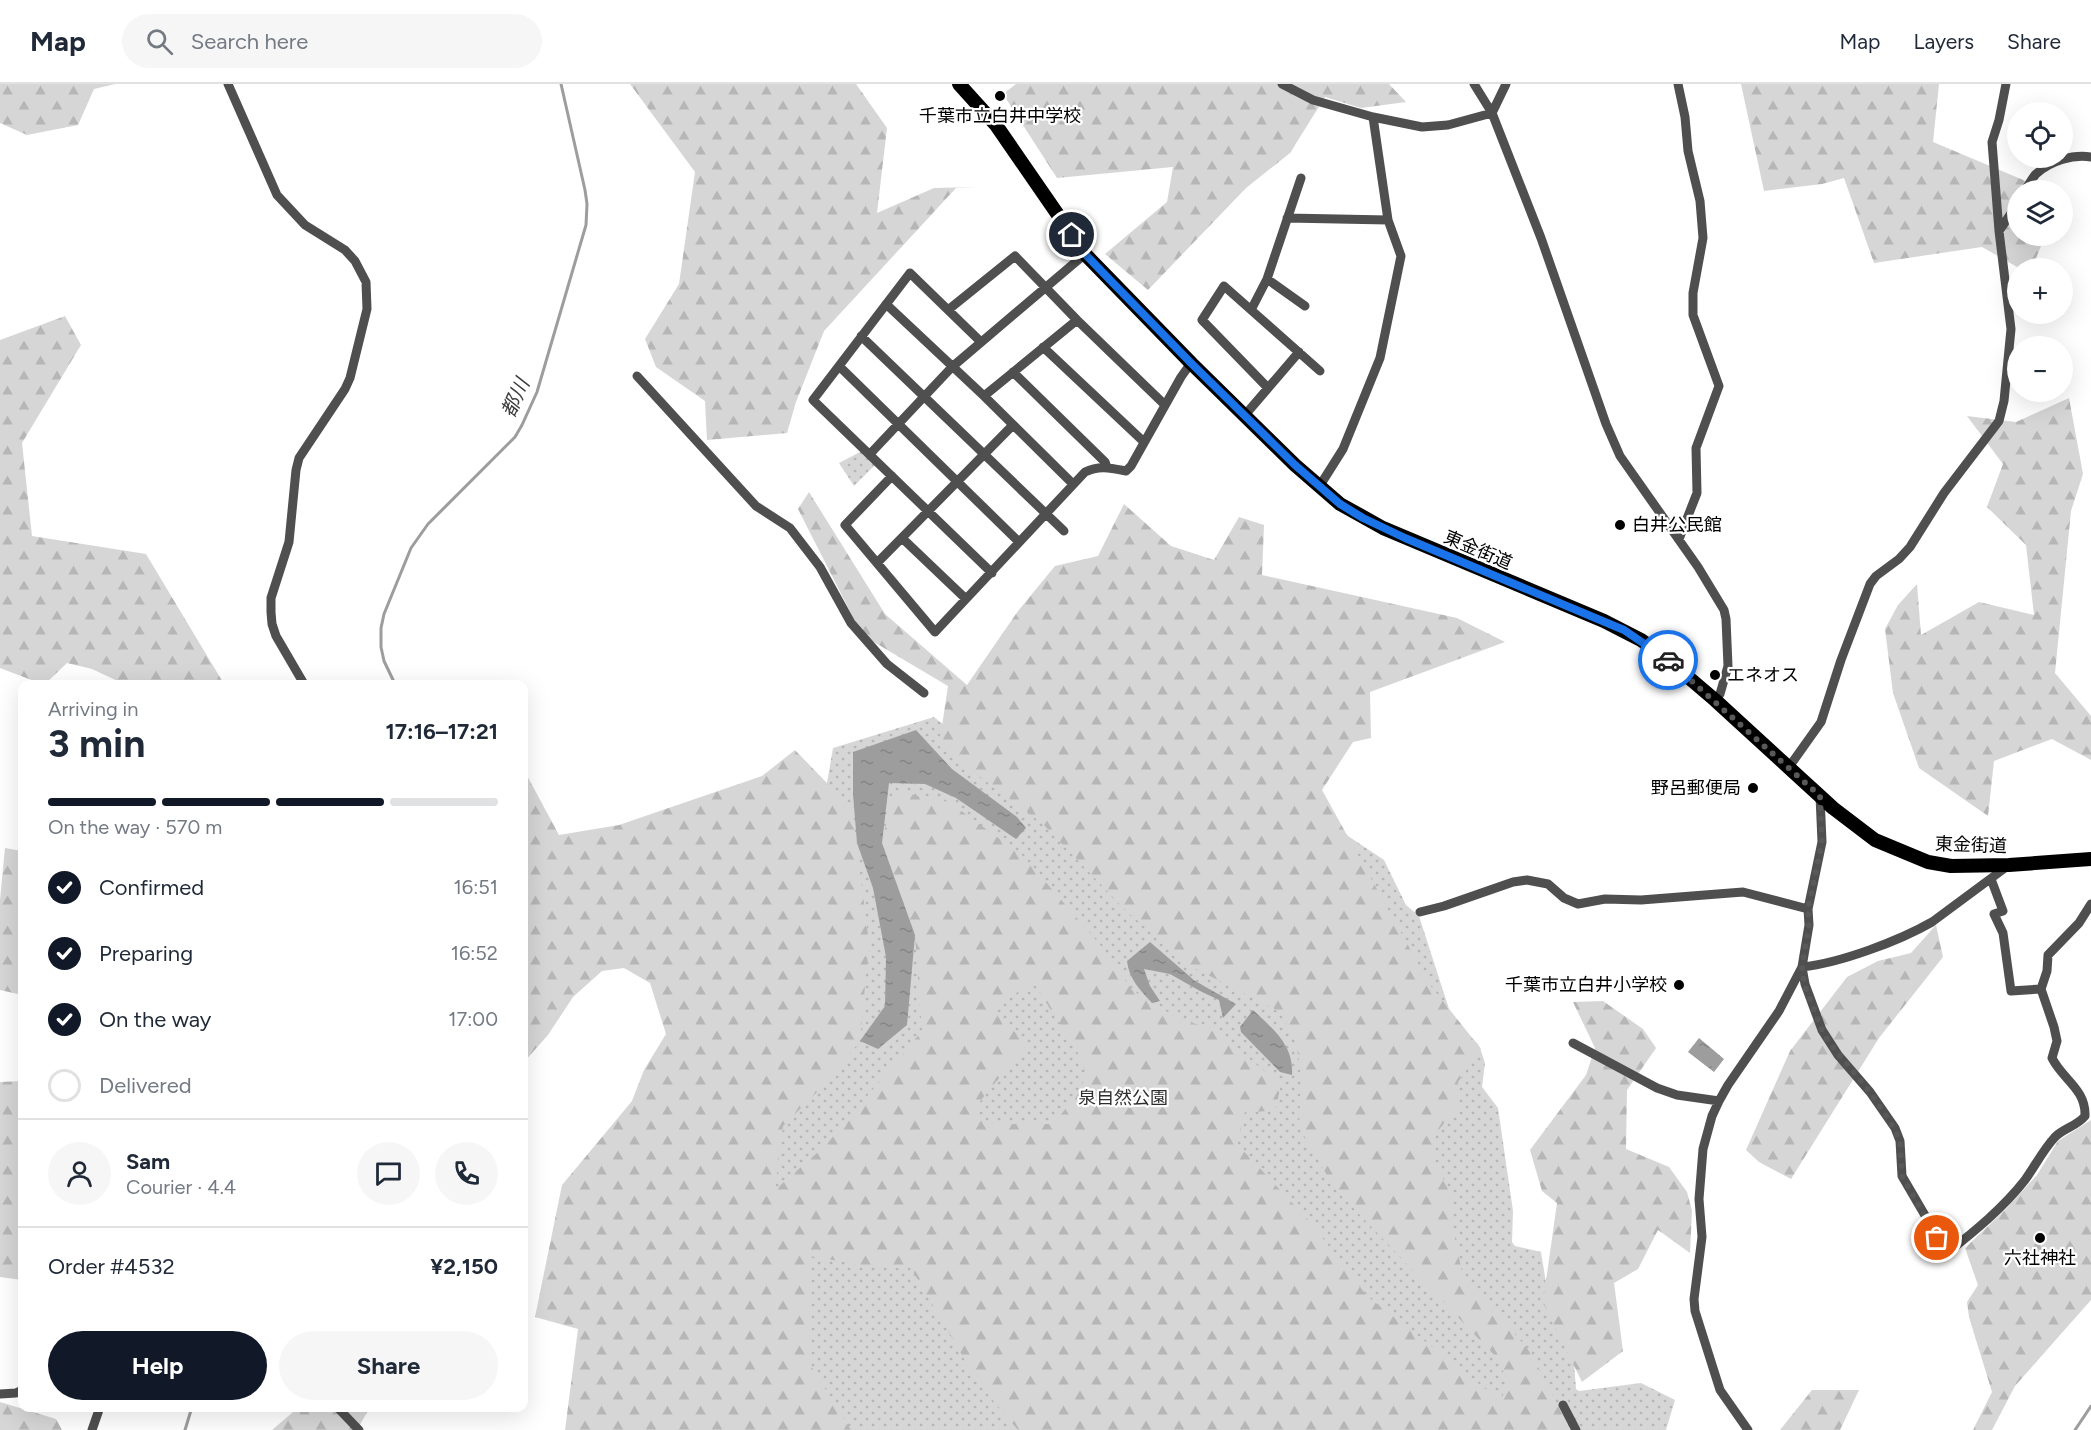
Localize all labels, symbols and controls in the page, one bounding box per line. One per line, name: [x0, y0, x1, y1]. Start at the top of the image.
search box: [122, 14, 542, 68]
text: Map: [30, 24, 86, 58]
icon: search: [143, 25, 176, 58]
text: Search here: [191, 28, 308, 55]
text: Map: [1840, 29, 1880, 54]
text: Layers: [1913, 29, 1974, 54]
text: Share: [2007, 29, 2061, 54]
marker: 千葉市立白井中学校: [993, 89, 1007, 103]
map controls: [2007, 102, 2073, 402]
button: locate: [2007, 102, 2073, 168]
place label: 千葉市立白井中学校: [919, 105, 1081, 127]
button: layers: [2007, 180, 2073, 246]
pin: [1046, 209, 1097, 260]
icon: home: [1055, 218, 1088, 251]
button: +: [2007, 258, 2073, 324]
button: −: [2007, 336, 2073, 402]
water label: 都川: [496, 373, 535, 421]
place label: 白井公民館: [1632, 514, 1722, 536]
marker: 白井公民館: [1613, 518, 1627, 532]
street label: 東金街道: [1441, 526, 1515, 574]
courier: [1638, 630, 1698, 690]
icon: car: [1652, 644, 1685, 677]
place label: エネオス: [1727, 664, 1799, 686]
marker: エネオス: [1708, 668, 1722, 682]
text: Arriving in: [48, 697, 138, 721]
text: 17:16–17:21: [386, 718, 498, 745]
text: 3 min: [48, 720, 145, 767]
place label: 野呂郵便局: [1651, 777, 1741, 799]
marker: 野呂郵便局: [1746, 781, 1760, 795]
text: On the way · 570 m: [48, 815, 222, 839]
street label: 東金街道: [1935, 833, 2007, 857]
icon: check: [48, 871, 81, 904]
text: Confirmed: [99, 874, 204, 901]
text: 16:51: [454, 875, 498, 899]
icon: check: [48, 937, 81, 970]
text: Preparing: [99, 940, 193, 967]
text: 16:52: [451, 941, 498, 965]
place label: 千葉市立白井小学校: [1505, 974, 1667, 996]
marker: 千葉市立白井小学校: [1672, 978, 1686, 992]
icon: check: [48, 1003, 81, 1036]
text: On the way: [99, 1006, 211, 1033]
text: 17:00: [448, 1007, 498, 1031]
text: Delivered: [99, 1072, 192, 1099]
park label: 泉自然公園: [1078, 1087, 1168, 1109]
button: person: [48, 1142, 111, 1205]
button: chat: [357, 1142, 420, 1205]
button: phone: [435, 1142, 498, 1205]
text: Sam: [126, 1148, 170, 1175]
text: Courier · 4.4: [126, 1175, 236, 1199]
pin: [1911, 1212, 1962, 1263]
icon: bag: [1920, 1221, 1953, 1254]
marker: 六社神社: [2033, 1231, 2047, 1245]
place label: 六社神社: [2004, 1247, 2076, 1269]
text: Order #4532: [48, 1253, 175, 1280]
text: ¥2,150: [430, 1253, 498, 1280]
button: Help: [48, 1331, 267, 1400]
button: Share: [279, 1331, 498, 1400]

